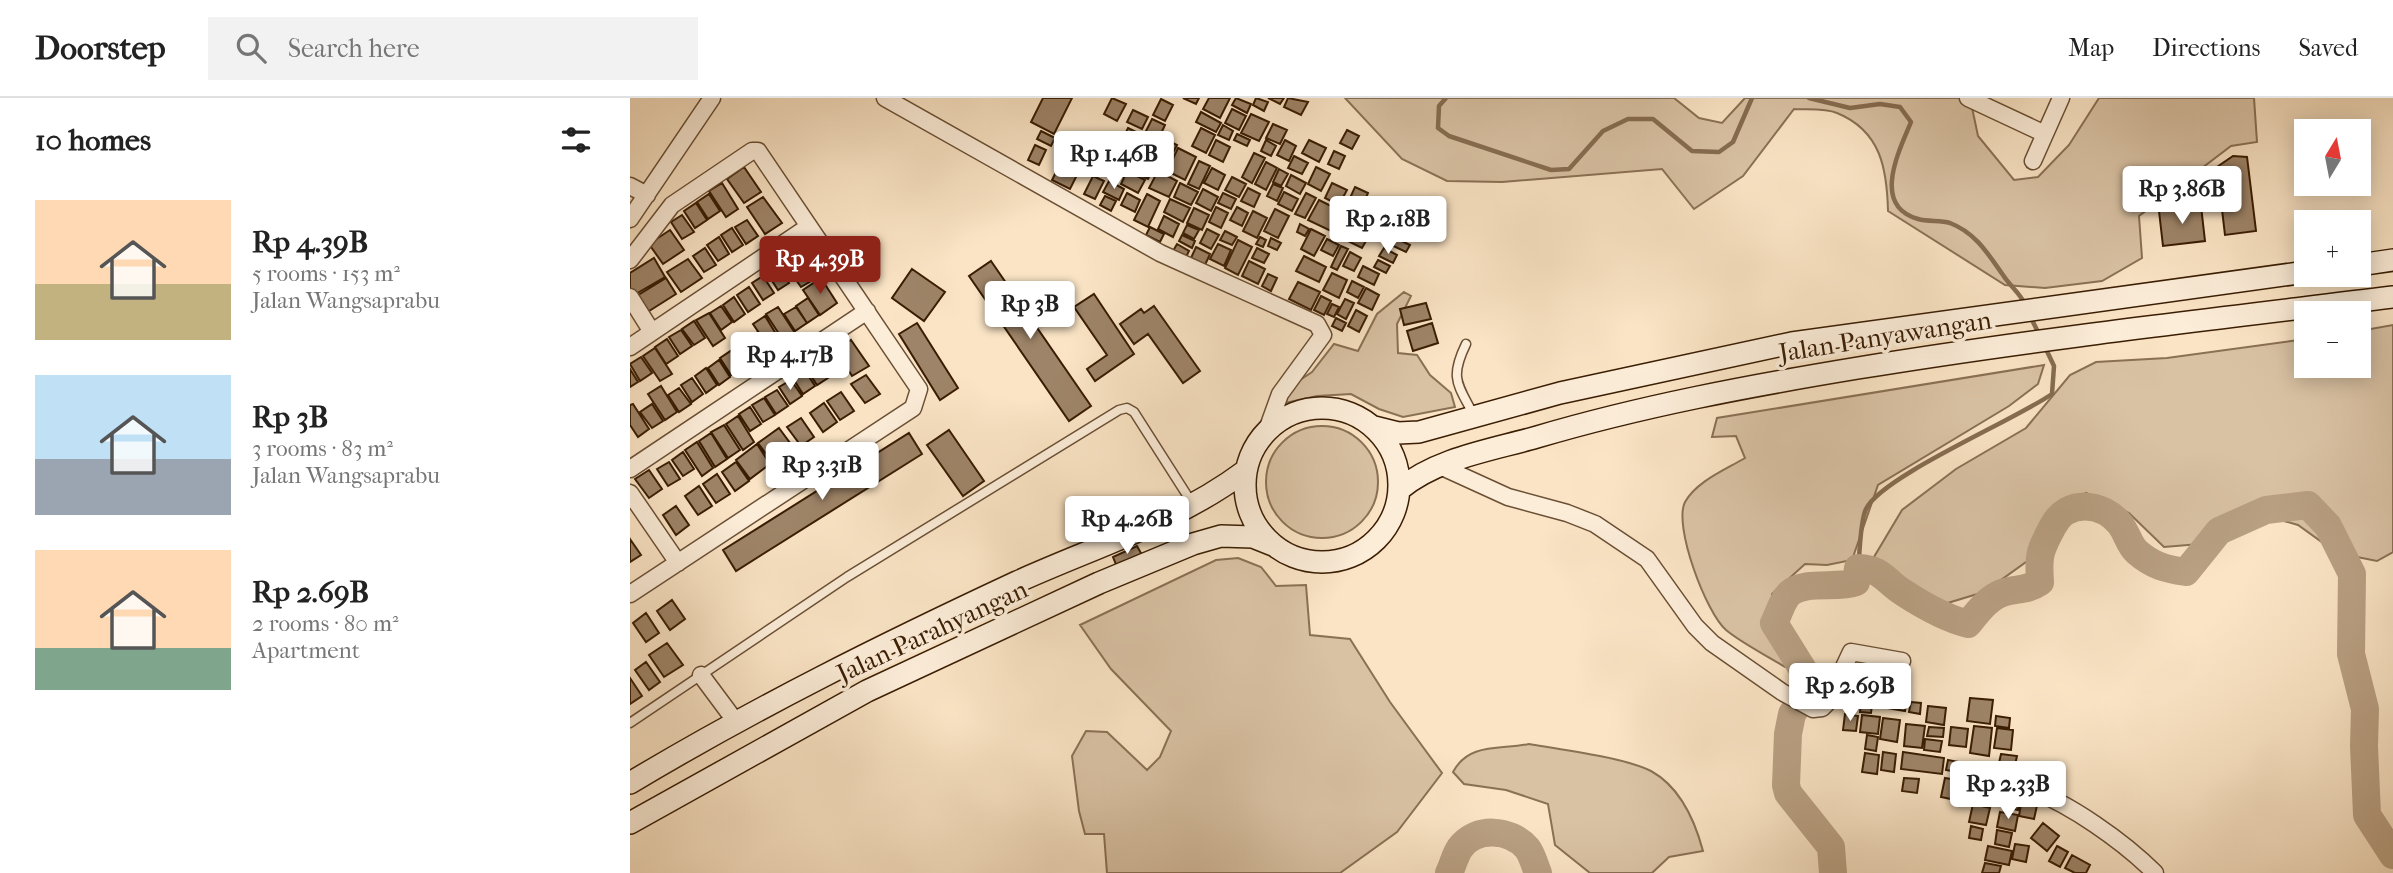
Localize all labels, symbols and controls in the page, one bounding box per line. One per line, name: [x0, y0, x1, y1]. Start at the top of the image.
search box: [208, 17, 698, 80]
text: Doorstep: [35, 29, 166, 68]
icon: search: [232, 29, 270, 67]
text: Search here: [288, 33, 420, 64]
text: Map: [2068, 34, 2114, 62]
text: Directions: [2152, 34, 2260, 62]
text: Saved: [2298, 34, 2358, 62]
north arrow: [2294, 119, 2371, 196]
map controls: [2294, 119, 2371, 378]
icon: filters: [557, 121, 595, 159]
text: 10 homes: [35, 123, 151, 158]
pin: Rp 1.46B: [1042, 132, 1186, 191]
text: Rp 1.46B: [1070, 140, 1158, 167]
pin: Rp 3.86B: [2110, 166, 2254, 226]
text: Rp 3.86B: [2139, 175, 2225, 202]
pin: Rp 2.18B: [1316, 197, 1460, 256]
text: Rp 2.18B: [1345, 205, 1431, 232]
button: +: [2294, 210, 2371, 287]
text: Rp 4.39B: [252, 225, 368, 260]
icon: home: [91, 228, 175, 312]
pin: Rp 4.39B: [748, 236, 892, 296]
text: Rp 4.39B: [775, 245, 865, 272]
text: 5 rooms · 153 m²: [252, 260, 400, 287]
pin: Rp 3B: [981, 282, 1079, 341]
text: Jalan Wangsaprabu: [252, 287, 440, 314]
text: Rp 3B: [1001, 290, 1059, 317]
button: −: [2294, 301, 2371, 378]
street label: Jalan Panyawangan: [1774, 304, 1994, 369]
pin: Rp 4.17B: [718, 332, 862, 392]
text: Rp 4.17B: [747, 341, 833, 368]
text: Rp 3B: [252, 400, 328, 435]
icon: home: [91, 403, 175, 487]
text: 3 rooms · 83 m²: [252, 435, 393, 462]
pin: Rp 3.31B: [750, 442, 894, 502]
text: Rp 3.31B: [782, 451, 862, 478]
text: Jalan Wangsaprabu: [252, 462, 440, 489]
pin: Rp 4.26B: [1055, 496, 1199, 556]
text: Rp 4.26B: [1081, 505, 1173, 532]
street label: Jalan Parahyangan: [830, 574, 1033, 690]
text: Rp 2.69B: [252, 575, 369, 610]
icon: home: [91, 578, 175, 662]
text: 2 rooms · 80 m²: [252, 610, 399, 637]
text: Apartment: [252, 637, 360, 664]
pin: Rp 2.69B: [1778, 664, 1922, 723]
text: Rp 2.69B: [1805, 672, 1895, 699]
pin: Rp 2.33B: [1936, 762, 2080, 821]
text: Rp 2.33B: [1966, 770, 2050, 797]

